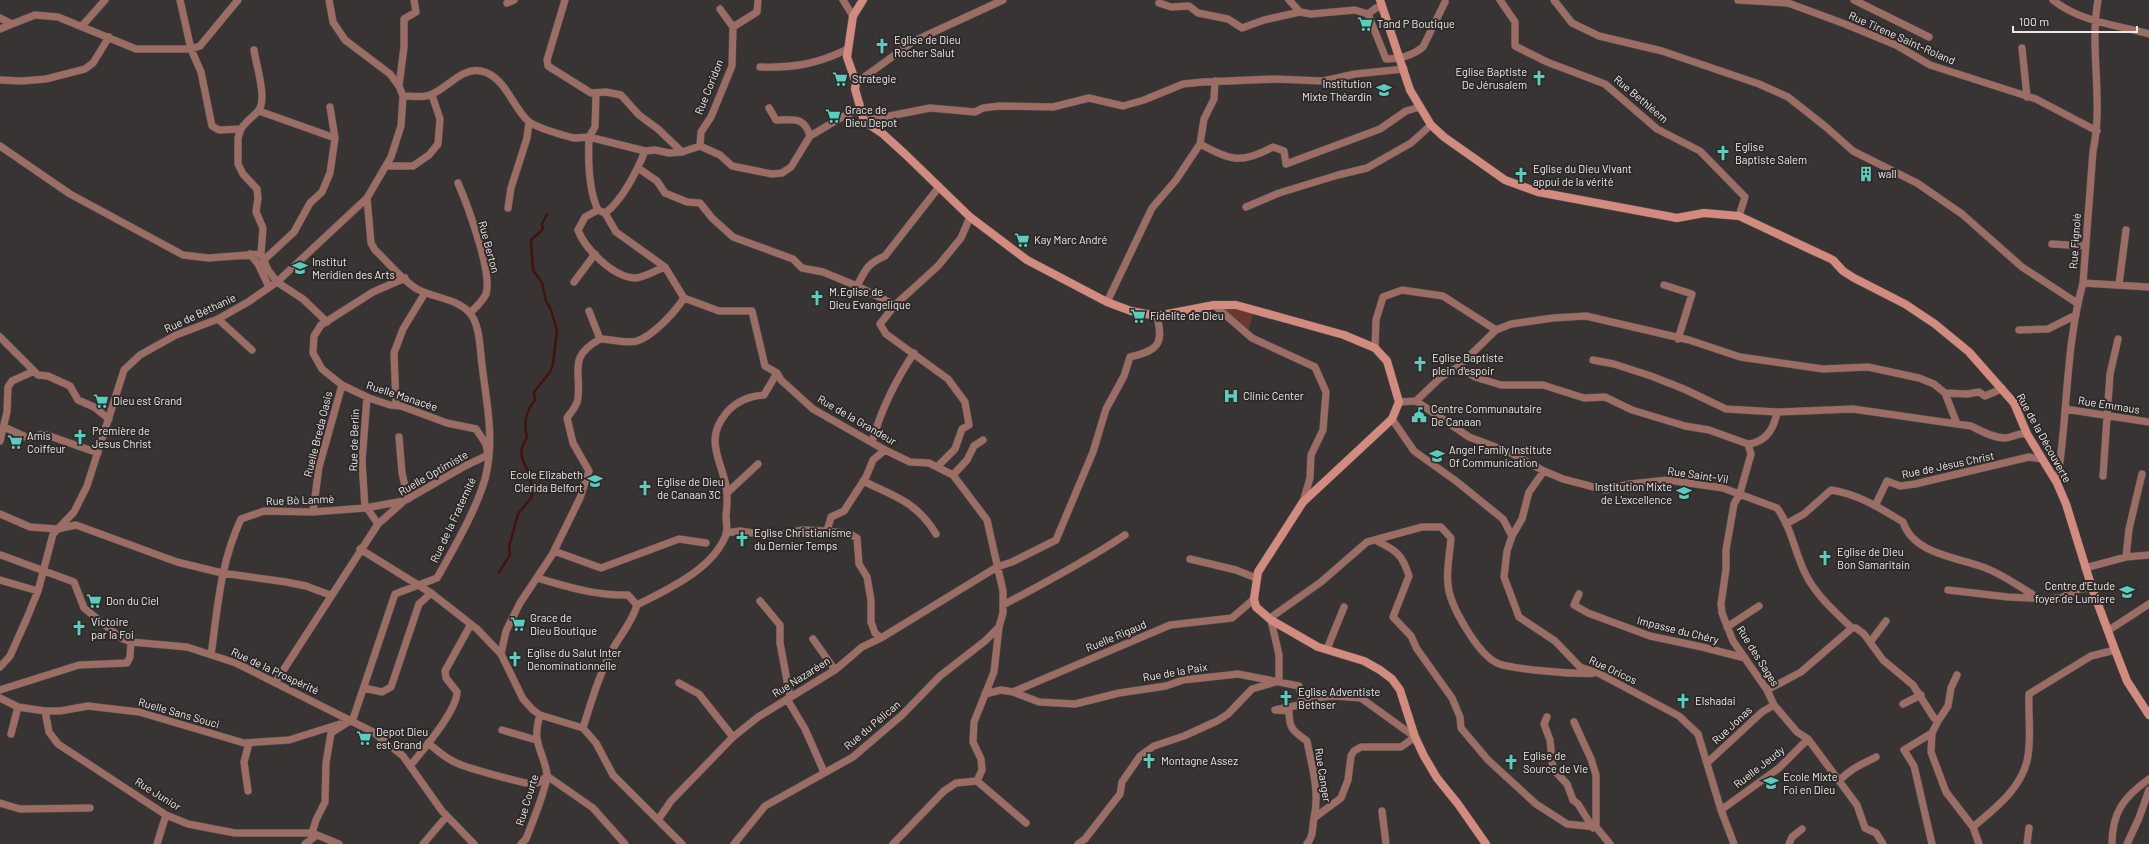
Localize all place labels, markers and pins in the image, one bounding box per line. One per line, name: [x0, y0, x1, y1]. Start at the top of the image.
supermarket icon: Tand P Boutique: [1356, 15, 1374, 33]
place label: Tand P Boutique: [1377, 17, 1455, 30]
place label: Eglise de Dieu Rocher Salut: [894, 33, 961, 59]
church icon: Eglise de Dieu Rocher Salut: [873, 37, 891, 55]
place label: Eglise Baptiste De Jérusalem: [1455, 65, 1527, 91]
church icon: Eglise Baptiste De Jérusalem: [1530, 69, 1548, 87]
supermarket icon: Strategie: [831, 70, 849, 88]
place label: Strategie: [852, 72, 896, 85]
place label: Institution Mixte Théardin: [1302, 77, 1372, 103]
school or university icon: Institution Mixte Théardin: [1375, 81, 1393, 99]
place label: Grace de Dieu Depot: [845, 103, 897, 129]
supermarket icon: Grace de Dieu Depot: [824, 107, 842, 125]
place label: Eglise Baptiste Salem: [1735, 140, 1807, 166]
church icon: Eglise Baptiste Salem: [1714, 144, 1732, 162]
place label: Eglise du Dieu Vivant appui de la vérité: [1533, 162, 1632, 188]
building icon: wall: [1857, 165, 1875, 183]
church icon: Eglise du Dieu Vivant appui de la vérité: [1512, 166, 1530, 184]
place label: wall: [1878, 167, 1897, 180]
supermarket icon: Kay Marc André: [1013, 231, 1031, 249]
place label: Kay Marc André: [1034, 233, 1107, 246]
place label: Institut Meridien des Arts: [312, 255, 395, 281]
school or university icon: Institut Meridien des Arts: [291, 259, 309, 277]
place label: M.Eglise de Dieu Evangelique: [829, 285, 911, 311]
church icon: M.Eglise de Dieu Evangelique: [808, 289, 826, 307]
supermarket icon: Fidelite de Dieu: [1129, 307, 1147, 325]
place label: Fidelite de Dieu: [1150, 309, 1224, 322]
place label: Eglise Baptiste plein d'espoir: [1432, 351, 1504, 377]
church icon: Eglise Baptiste plein d'espoir: [1411, 355, 1429, 373]
hospital icon: Clinic Center: [1222, 387, 1240, 405]
place label: Clinic Center: [1243, 389, 1304, 402]
supermarket icon: Dieu est Grand: [92, 392, 110, 410]
place label: Dieu est Grand: [113, 394, 182, 407]
place label: Centre Communautaire De Canaan: [1431, 402, 1542, 428]
public building icon: Centre Communautaire De Canaan: [1410, 406, 1428, 424]
place label: Première de Jesus Christ: [92, 424, 152, 450]
church icon: Première de Jesus Christ: [71, 428, 89, 446]
place label: Amis Coiffeur: [27, 429, 66, 455]
supermarket icon: Amis Coiffeur: [6, 433, 24, 451]
place label: Angel Family Institute Of Communication: [1449, 443, 1552, 469]
school or university icon: Angel Family Institute Of Communication: [1428, 447, 1446, 465]
place label: Ecole Elizabeth Clerida Belfort: [510, 468, 583, 494]
school or university icon: Ecole Elizabeth Clerida Belfort: [586, 472, 604, 490]
place label: Eglise de Dieu de Canaan 3C: [657, 475, 724, 501]
church icon: Eglise de Dieu de Canaan 3C: [636, 479, 654, 497]
place label: Institution Mixte de L'excellence: [1595, 480, 1672, 506]
school or university icon: Institution Mixte de L'excellence: [1675, 484, 1693, 502]
place label: Eglise Christianisme du Dernier Temps: [754, 526, 851, 552]
church icon: Eglise Christianisme du Dernier Temps: [733, 530, 751, 548]
place label: Eglise de Dieu Bon Samaritain: [1837, 545, 1910, 571]
church icon: Eglise de Dieu Bon Samaritain: [1816, 549, 1834, 567]
place label: Centre d'Etude foyer de Lumiere: [2035, 579, 2115, 605]
school or university icon: Centre d'Etude foyer de Lumiere: [2118, 583, 2136, 601]
supermarket icon: Don du Ciel: [85, 592, 103, 610]
place label: Don du Ciel: [106, 594, 159, 607]
place label: Grace de Dieu Boutique: [530, 611, 597, 637]
place label: Victoire par la Foi: [91, 615, 134, 641]
supermarket icon: Grace de Dieu Boutique: [509, 615, 527, 633]
church icon: Victoire par la Foi: [70, 619, 88, 637]
place label: Eglise du Salut Inter Denominationnelle: [527, 646, 621, 672]
church icon: Eglise du Salut Inter Denominationnelle: [506, 650, 524, 668]
place label: Eglise Adventiste Bethser: [1298, 685, 1381, 711]
church icon: Eglise Adventiste Bethser: [1277, 689, 1295, 707]
church icon: Elshadai: [1674, 692, 1692, 710]
place label: Elshadai: [1695, 694, 1736, 707]
place label: Depot Dieu est Grand: [376, 725, 428, 751]
supermarket icon: Depot Dieu est Grand: [355, 729, 373, 747]
place label: Eglise de Source de Vie: [1523, 749, 1588, 775]
church icon: Montagne Assez: [1140, 752, 1158, 770]
church icon: Eglise de Source de Vie: [1502, 753, 1520, 771]
place label: Montagne Assez: [1161, 754, 1238, 767]
place label: Ecole Mixte Foi en Dieu: [1783, 770, 1838, 796]
school or university icon: Ecole Mixte Foi en Dieu: [1762, 774, 1780, 792]

